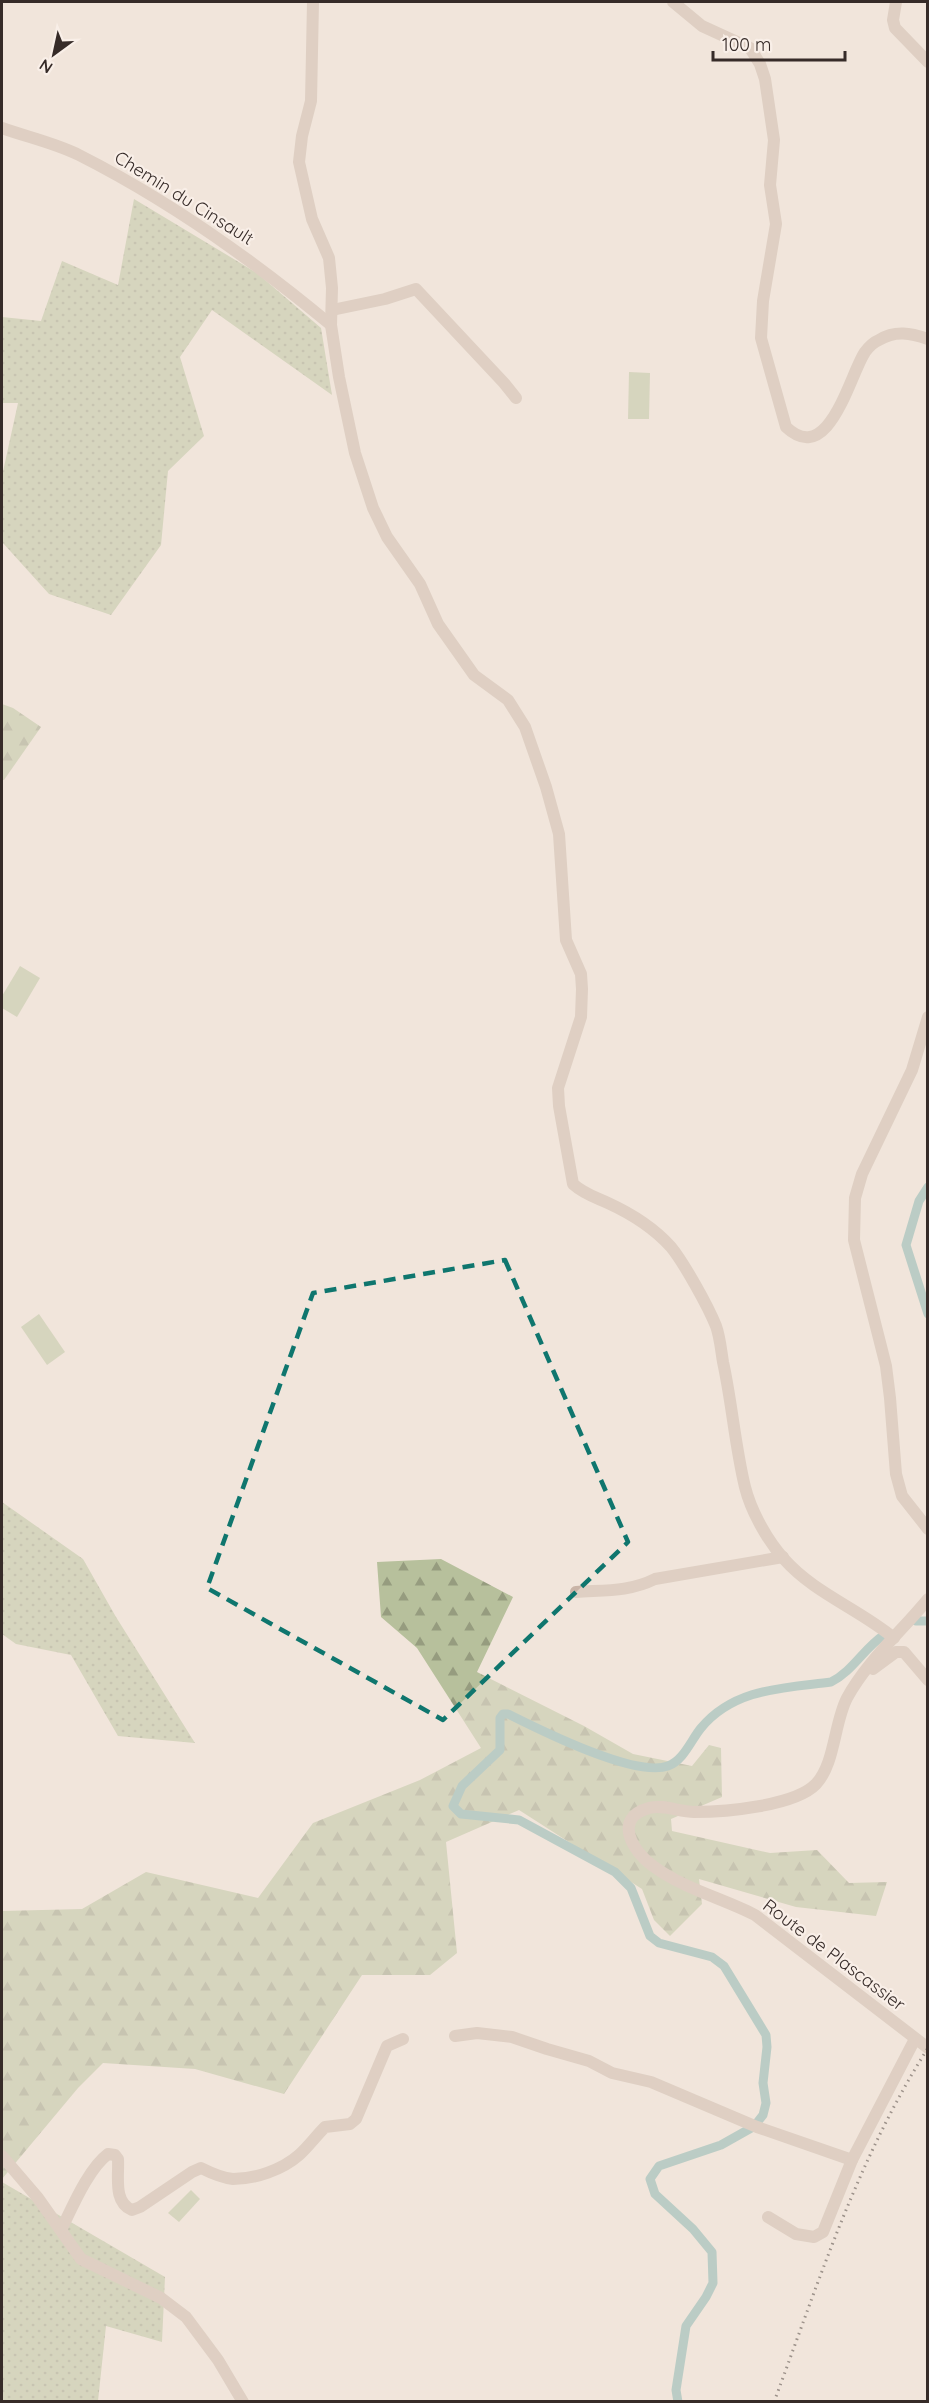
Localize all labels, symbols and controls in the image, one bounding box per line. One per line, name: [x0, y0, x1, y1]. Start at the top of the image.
north arrow: [24, 24, 84, 84]
scale bar: [713, 24, 845, 62]
text: 100 m: [722, 33, 771, 56]
text: N: [35, 55, 56, 78]
street label: Chemin du Cinsault: [110, 145, 258, 250]
street label: Route de Plascassier: [759, 1894, 910, 2016]

